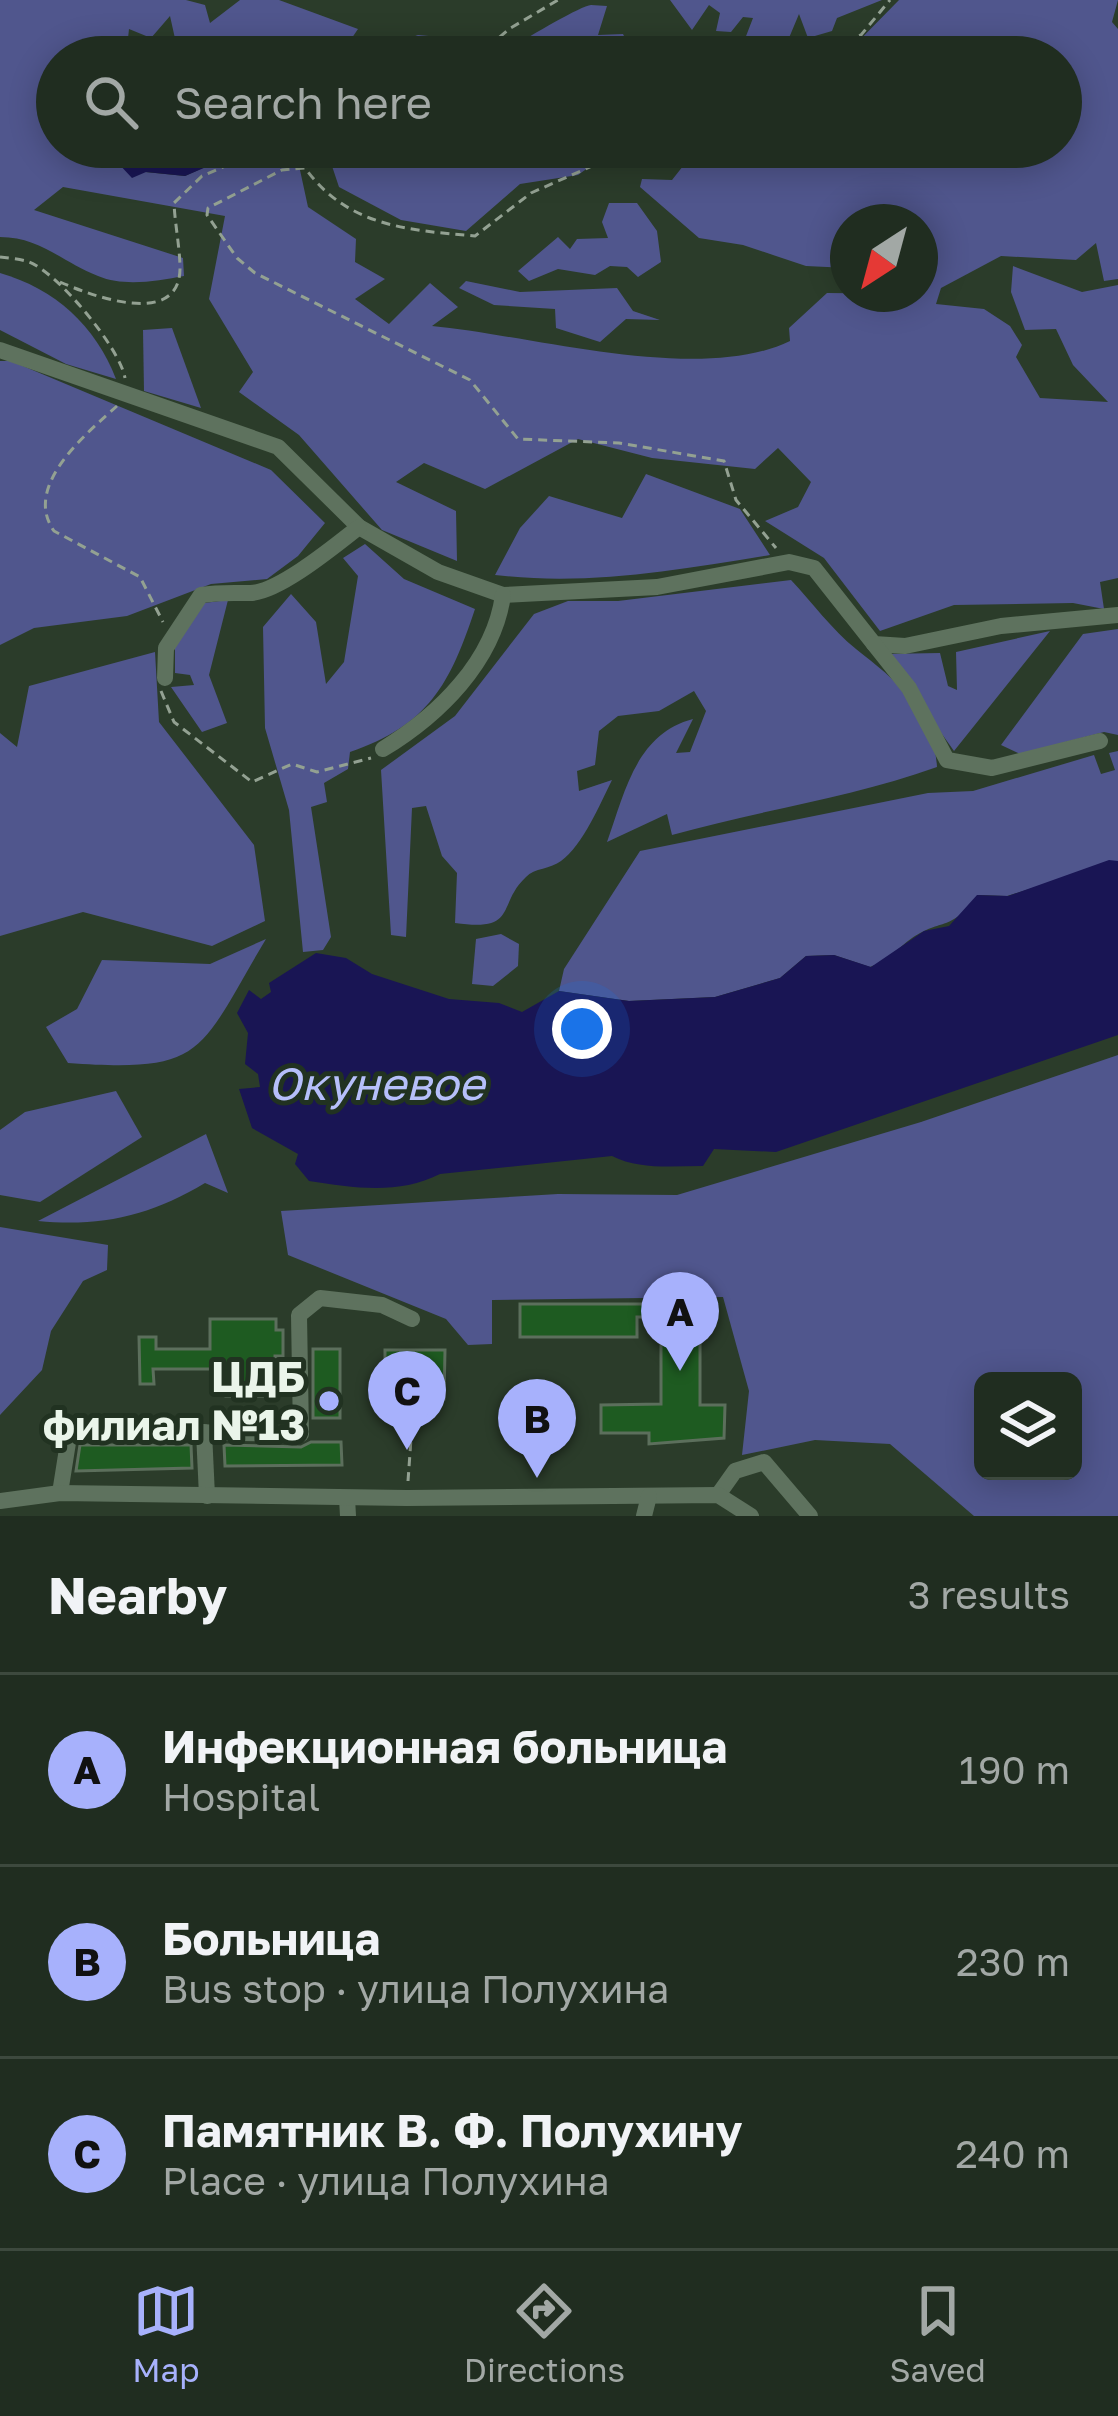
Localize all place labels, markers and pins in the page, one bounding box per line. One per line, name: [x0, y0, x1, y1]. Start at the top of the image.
pin: A: [641, 1272, 719, 1371]
place label: ЦДБ филиал №13: [43, 1351, 305, 1449]
pin: C: [368, 1351, 446, 1450]
pin: B: [498, 1379, 576, 1478]
marker: ЦДБ филиал №13: [316, 1388, 342, 1414]

